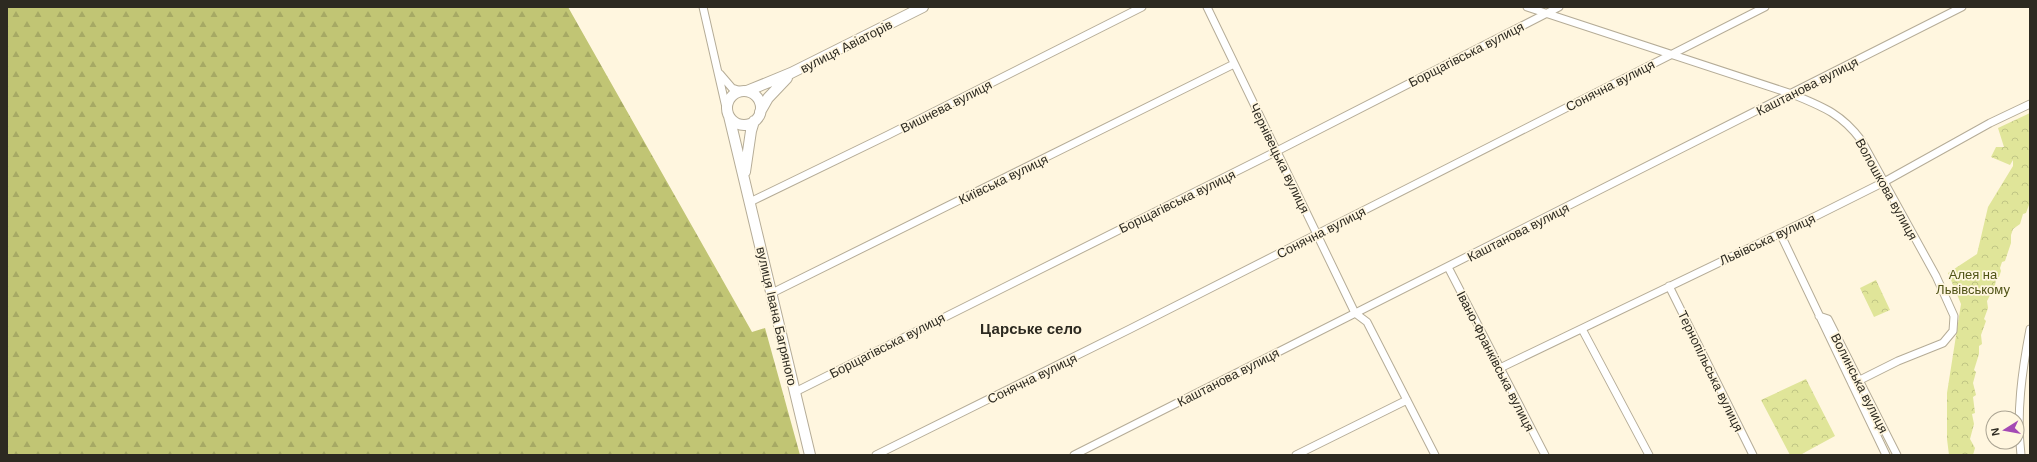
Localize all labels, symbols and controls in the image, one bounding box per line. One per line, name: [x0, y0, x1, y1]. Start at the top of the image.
street label: вулиця Авіаторів: [798, 17, 895, 76]
street label: Борщагівська вулиця: [1406, 19, 1526, 90]
street label: Каштанова вулиця: [1754, 54, 1861, 119]
street label: Сонячна вулиця: [1563, 57, 1657, 114]
street label: Вишнева вулиця: [898, 77, 994, 136]
street label: Чернівецька вулиця: [1246, 101, 1313, 216]
street label: Волошкова вулиця: [1852, 136, 1921, 243]
street label: Київська вулиця: [956, 151, 1050, 208]
street label: Борщагівська вулиця: [1117, 167, 1238, 236]
street label: Каштанова вулиця: [1465, 200, 1572, 265]
street label: Сонячна вулиця: [1274, 204, 1368, 261]
street label: Львівська вулиця: [1717, 211, 1818, 268]
street label: вулиця Івана Багряного: [753, 245, 800, 387]
park label: Алея на Львівському: [1936, 267, 2010, 297]
street label: Івано-Франківська вулиця: [1454, 289, 1538, 434]
street label: Тернопільська вулиця: [1675, 308, 1746, 434]
street label: Борщагівська вулиця: [827, 310, 947, 381]
district label: Царське село: [980, 320, 1082, 337]
street label: Волинська вулиця: [1828, 331, 1891, 436]
street label: Каштанова вулиця: [1175, 345, 1282, 410]
street label: Сонячна вулиця: [985, 350, 1079, 407]
north arrow: [1985, 410, 2025, 450]
text: N: [1989, 427, 2002, 437]

